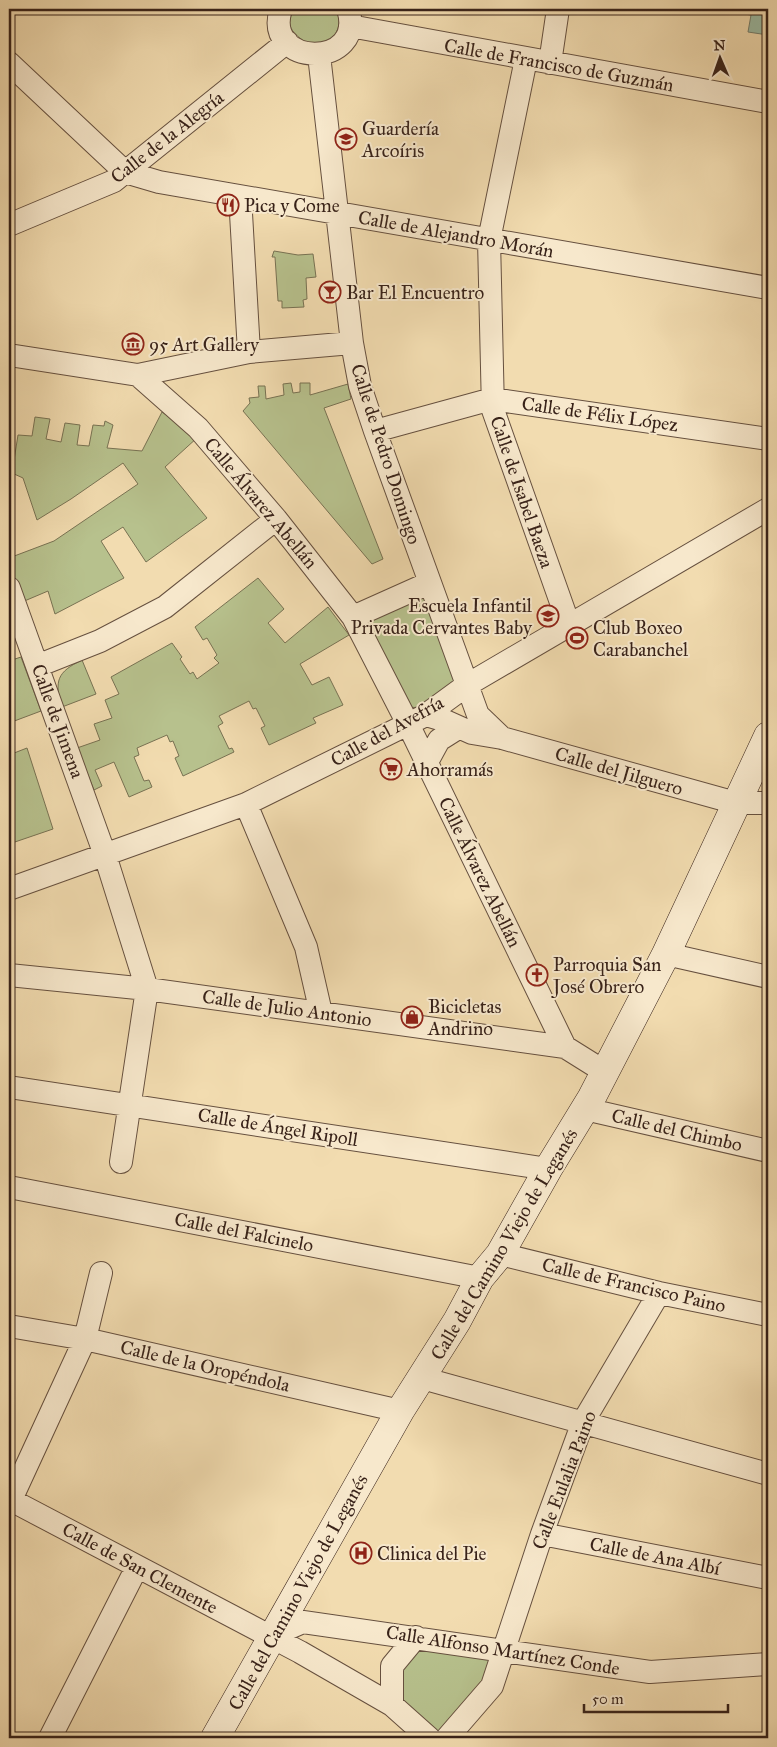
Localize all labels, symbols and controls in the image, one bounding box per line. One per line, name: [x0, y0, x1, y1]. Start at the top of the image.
north arrow: [694, 32, 744, 82]
street label: Calle de Francisco de Guzmán: [442, 33, 676, 97]
text: N: [713, 37, 726, 54]
street label: Calle de la Alegría: [106, 85, 229, 189]
place label: Guardería Arcoíris: [361, 117, 440, 162]
school or university icon: Guardería Arcoíris: [334, 127, 358, 151]
restaurant icon: Pica y Come: [216, 193, 240, 217]
place label: Pica y Come: [244, 194, 340, 217]
street label: Calle de Alejandro Morán: [356, 205, 556, 263]
bar icon: Bar El Encuentro: [318, 280, 342, 304]
place label: Bar El Encuentro: [346, 281, 485, 304]
museum icon: 95 Art Gallery: [121, 332, 145, 356]
place label: 95 Art Gallery: [149, 333, 260, 356]
street label: Calle de Pedro Domingo: [345, 361, 426, 548]
street label: Calle de Félix López: [520, 392, 680, 436]
street label: Calle de Isabel Baeza: [485, 413, 559, 572]
street label: Calle Álvarez Abellán: [199, 432, 323, 573]
place label: Escuela Infantil Privada Cervantes Baby: [351, 594, 533, 639]
school or university icon: Escuela Infantil Privada Cervantes Baby: [536, 604, 560, 628]
place label: Club Boxeo Carabanchel: [593, 616, 689, 661]
sports icon: Club Boxeo Carabanchel: [565, 626, 589, 650]
street label: Calle de Jimena: [26, 661, 90, 782]
street label: Calle del Avefría: [327, 690, 448, 771]
street label: Calle del Jilguero: [552, 742, 686, 801]
supermarket icon: Ahorramás: [379, 757, 403, 781]
place label: Ahorramás: [406, 758, 493, 781]
street label: Calle Álvarez Abellán: [434, 793, 527, 951]
place label: Parroquia San José Obrero: [551, 953, 661, 999]
church icon: Parroquia San José Obrero: [525, 963, 549, 987]
street label: Calle de Julio Antonio: [201, 985, 373, 1032]
place label: Bicicletas Andrino: [427, 995, 502, 1040]
shop icon: Bicicletas Andrino: [400, 1005, 424, 1029]
street label: Calle de Ángel Ripoll: [196, 1102, 361, 1152]
street label: Calle del Chimbo: [609, 1104, 745, 1156]
street label: Calle del Camino Viejo de Leganés: [426, 1124, 583, 1365]
street label: Calle del Falcinelo: [173, 1207, 316, 1257]
street label: Calle de Francisco Paino: [540, 1253, 728, 1317]
street label: Calle de la Oropéndola: [118, 1335, 293, 1397]
street label: Calle Eulalia Paino: [527, 1407, 601, 1552]
street label: Calle del Camino Viejo de Leganés: [223, 1470, 374, 1715]
street label: Calle de San Clemente: [58, 1517, 222, 1619]
street label: Calle de Ana Albí: [588, 1532, 723, 1580]
hospital icon: Clinica del Pie: [349, 1541, 373, 1565]
place label: Clinica del Pie: [377, 1542, 487, 1565]
street label: Calle Alfonso Martínez Conde: [385, 1620, 622, 1680]
scale bar: [584, 1682, 728, 1714]
text: 50 m: [592, 1690, 624, 1708]

